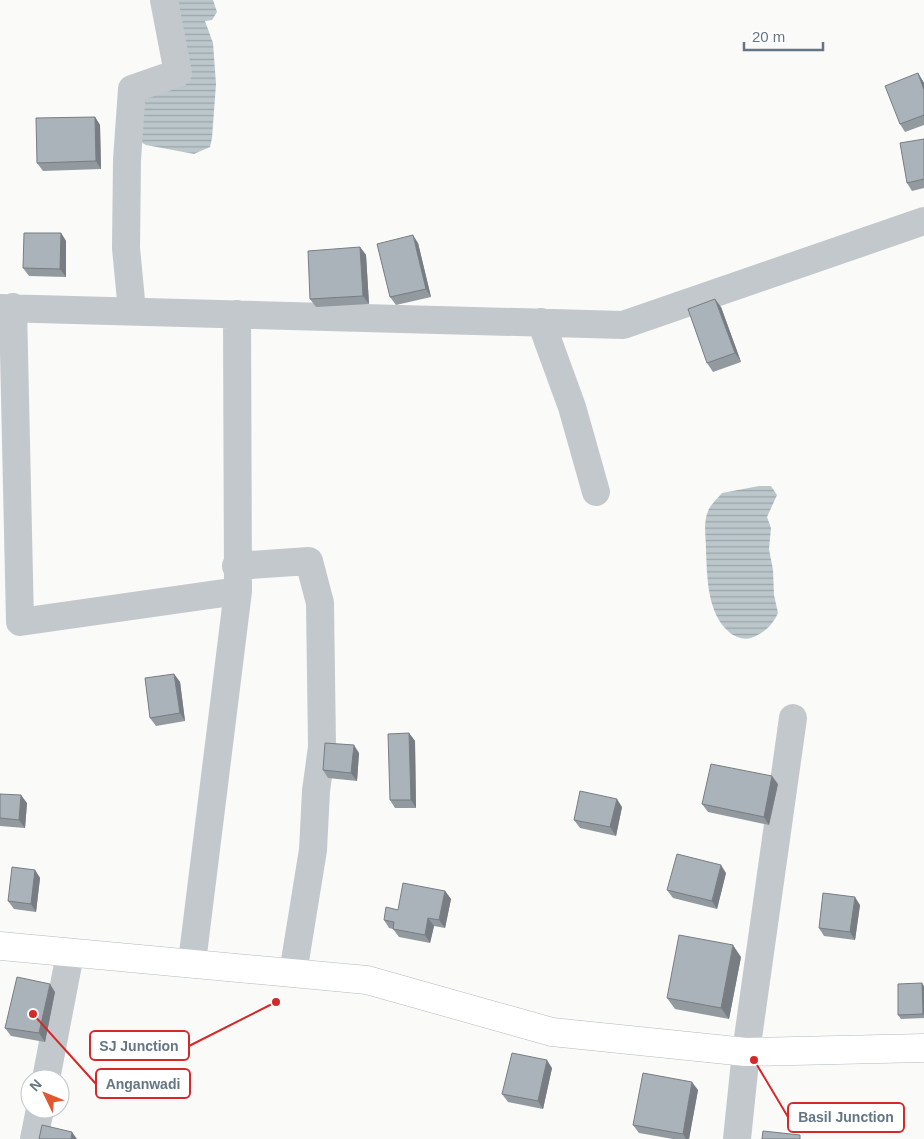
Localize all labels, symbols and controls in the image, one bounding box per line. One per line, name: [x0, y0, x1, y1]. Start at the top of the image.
scale bar: [744, 20, 823, 52]
text: 20 m: [752, 28, 785, 45]
callout: SJ Junction: [90, 1031, 189, 1060]
text: SJ Junction: [99, 1038, 179, 1054]
north arrow: [20, 1069, 70, 1119]
callout: Anganwadi: [96, 1069, 190, 1098]
text: N: [26, 1076, 45, 1094]
text: Anganwadi: [106, 1076, 180, 1092]
callout: Basil Junction: [788, 1103, 904, 1132]
text: Basil Junction: [798, 1109, 894, 1125]

